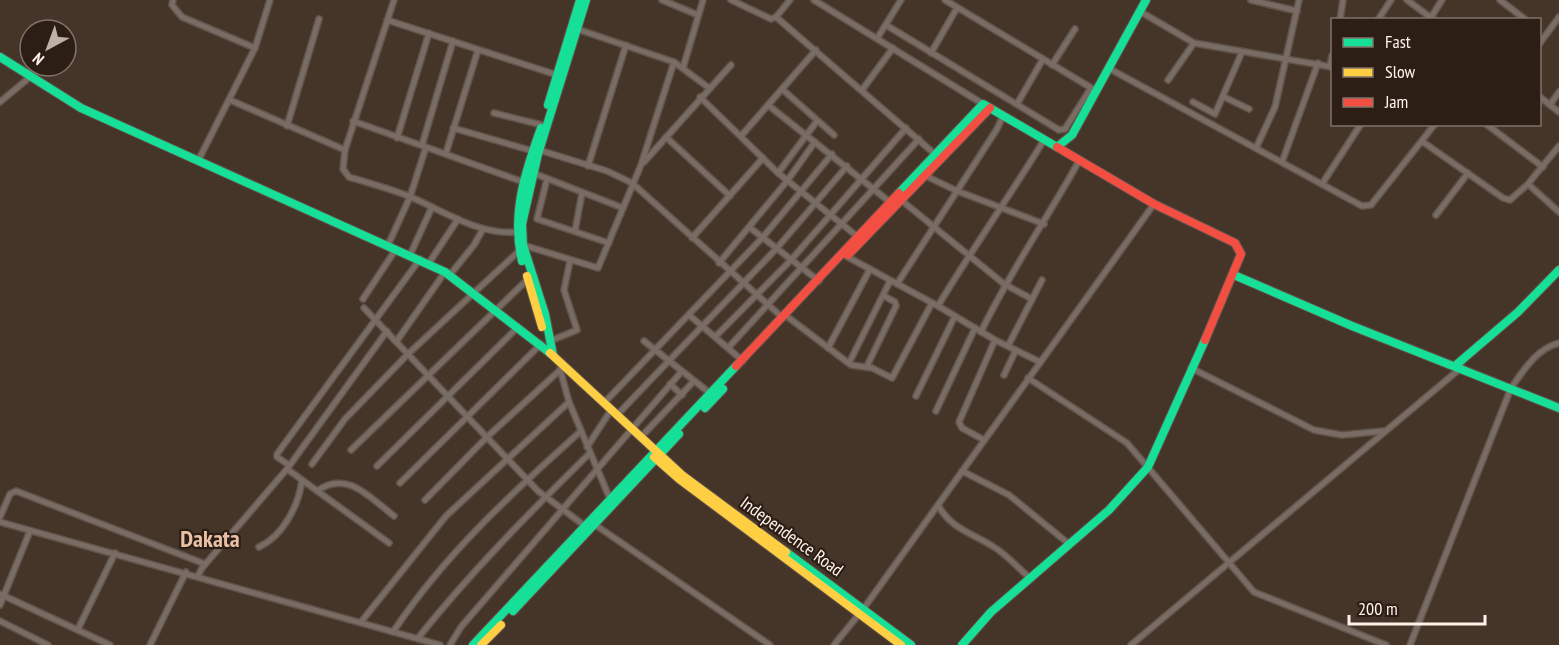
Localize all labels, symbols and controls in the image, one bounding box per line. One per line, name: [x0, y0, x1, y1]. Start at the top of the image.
north arrow: [18, 18, 78, 78]
legend: [1331, 18, 1541, 126]
text: Fast: [1385, 30, 1411, 53]
text: N: [28, 49, 48, 70]
text: Slow: [1385, 60, 1416, 83]
text: Jam: [1384, 90, 1408, 113]
street label: Independence Road: [736, 491, 848, 581]
district label: Dakata: [180, 523, 240, 554]
scale bar: [1349, 588, 1486, 626]
text: 200 m: [1358, 597, 1398, 620]

